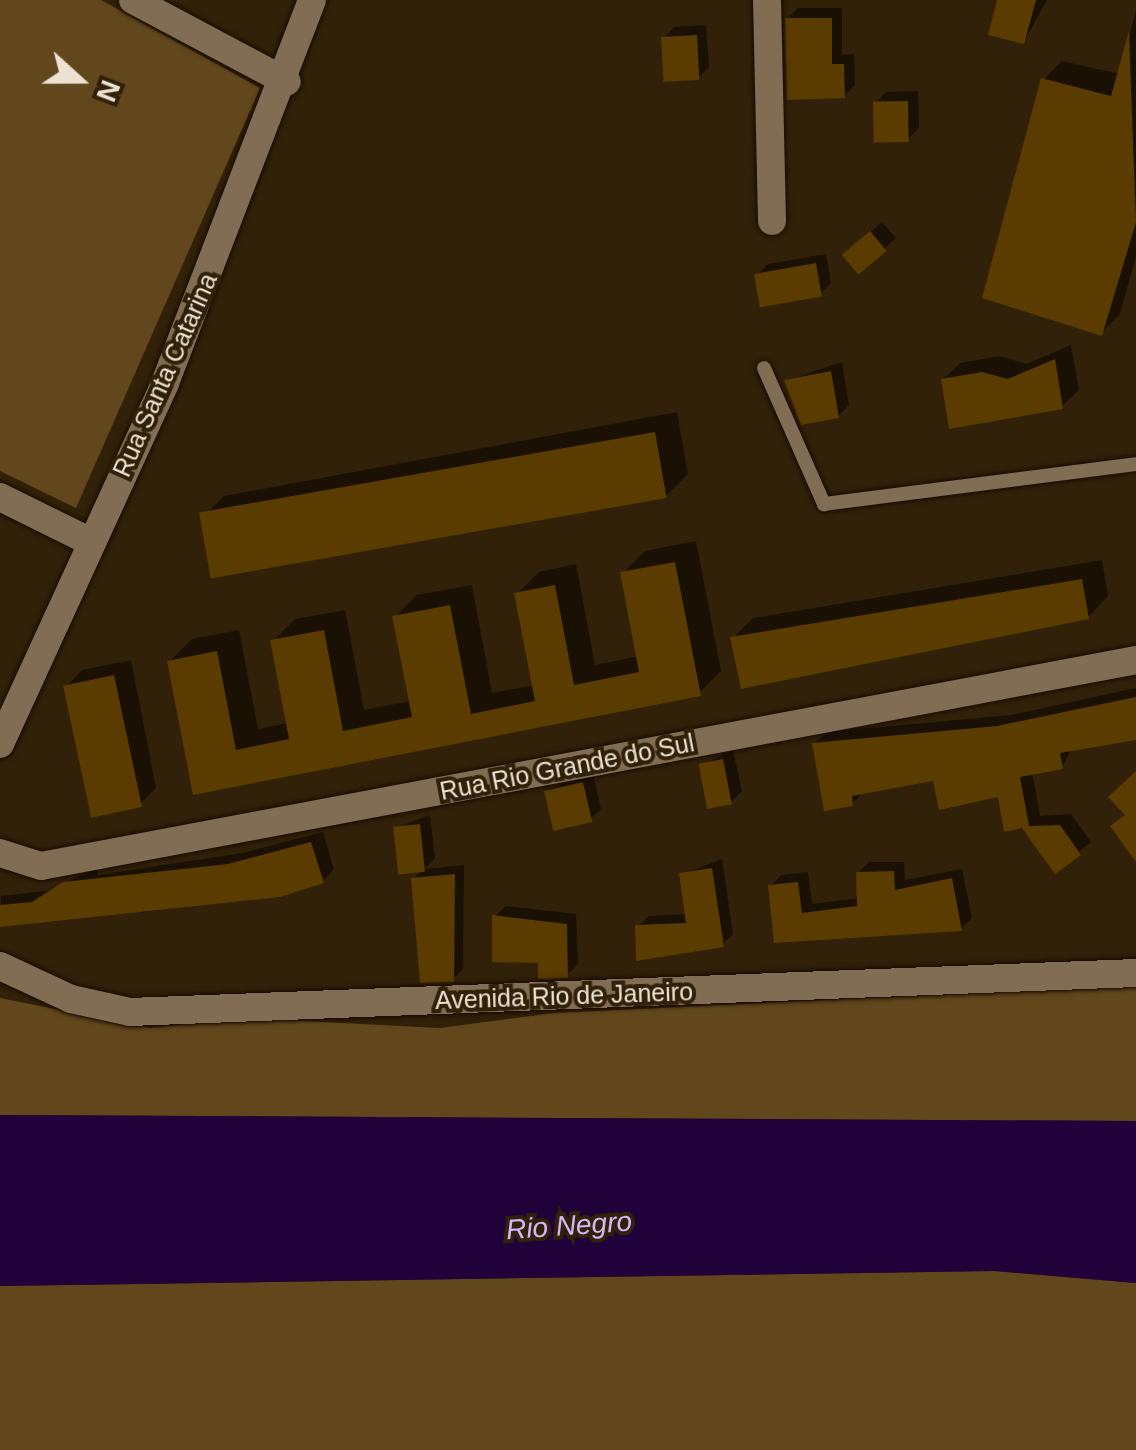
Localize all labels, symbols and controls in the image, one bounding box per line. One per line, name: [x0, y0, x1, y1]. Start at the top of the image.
north arrow: [30, 30, 130, 130]
text: N: [90, 76, 127, 106]
street label: Rua Santa Catarina: [107, 269, 223, 481]
street label: Rua Rio Grande do Sul: [437, 728, 697, 806]
street label: Avenida Rio de Janeiro: [435, 977, 693, 1015]
water label: Rio Negro: [505, 1205, 633, 1247]

